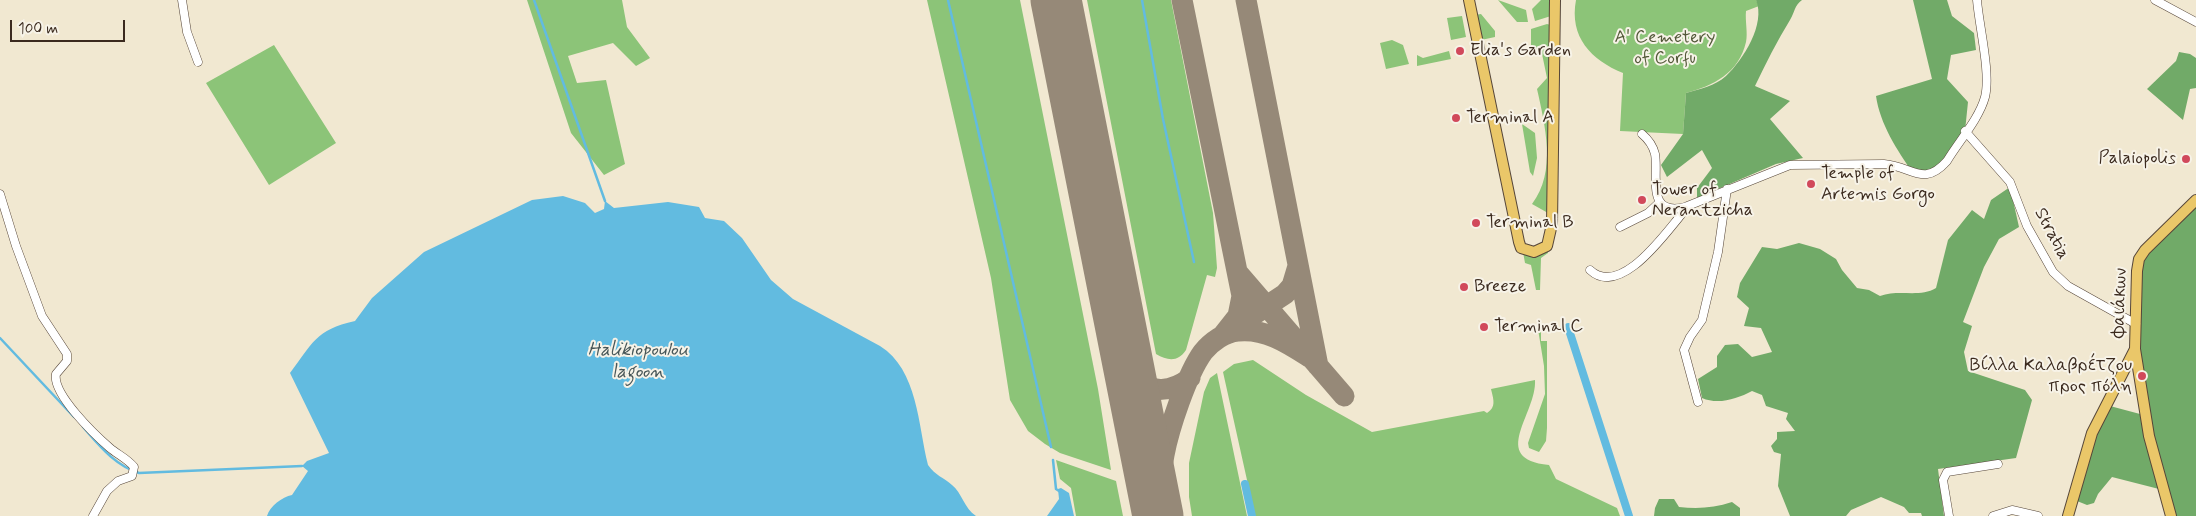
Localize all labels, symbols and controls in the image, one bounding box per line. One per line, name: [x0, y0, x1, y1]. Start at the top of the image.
scale bar: [12, 10, 128, 42]
text: 100 m: [18, 19, 58, 39]
park label: A' Cemetery of Corfu: [1615, 27, 1715, 70]
place label: Elia's Garden: [1470, 40, 1571, 62]
marker: Elia's Garden: [1454, 45, 1466, 57]
place label: Terminal A: [1466, 107, 1554, 129]
marker: Terminal A: [1450, 112, 1462, 124]
place label: Palaiopolis: [2099, 148, 2176, 170]
marker: Palaiopolis: [2180, 153, 2192, 165]
place label: Temple of Artemis Gorgo: [1821, 163, 1935, 205]
marker: Temple of Artemis Gorgo: [1805, 178, 1817, 190]
place label: Tower of Nerantzicha: [1652, 179, 1753, 222]
marker: Tower of Nerantzicha: [1636, 194, 1648, 206]
street label: Stratia: [2028, 205, 2074, 263]
place label: Terminal B: [1486, 212, 1574, 234]
marker: Terminal B: [1470, 217, 1482, 229]
street label: Φαιάκων: [2109, 268, 2133, 338]
place label: Breeze: [1474, 276, 1526, 298]
marker: Breeze: [1458, 281, 1470, 293]
place label: Terminal C: [1494, 316, 1583, 338]
marker: Terminal C: [1478, 321, 1490, 333]
water label: Halikiopoulou lagoon: [588, 340, 688, 384]
place label: Βίλλα Καλαβρέτζου προς πόλη: [1970, 355, 2132, 398]
marker: Βίλλα Καλαβρέτζου προς πόλη: [2136, 370, 2148, 382]

